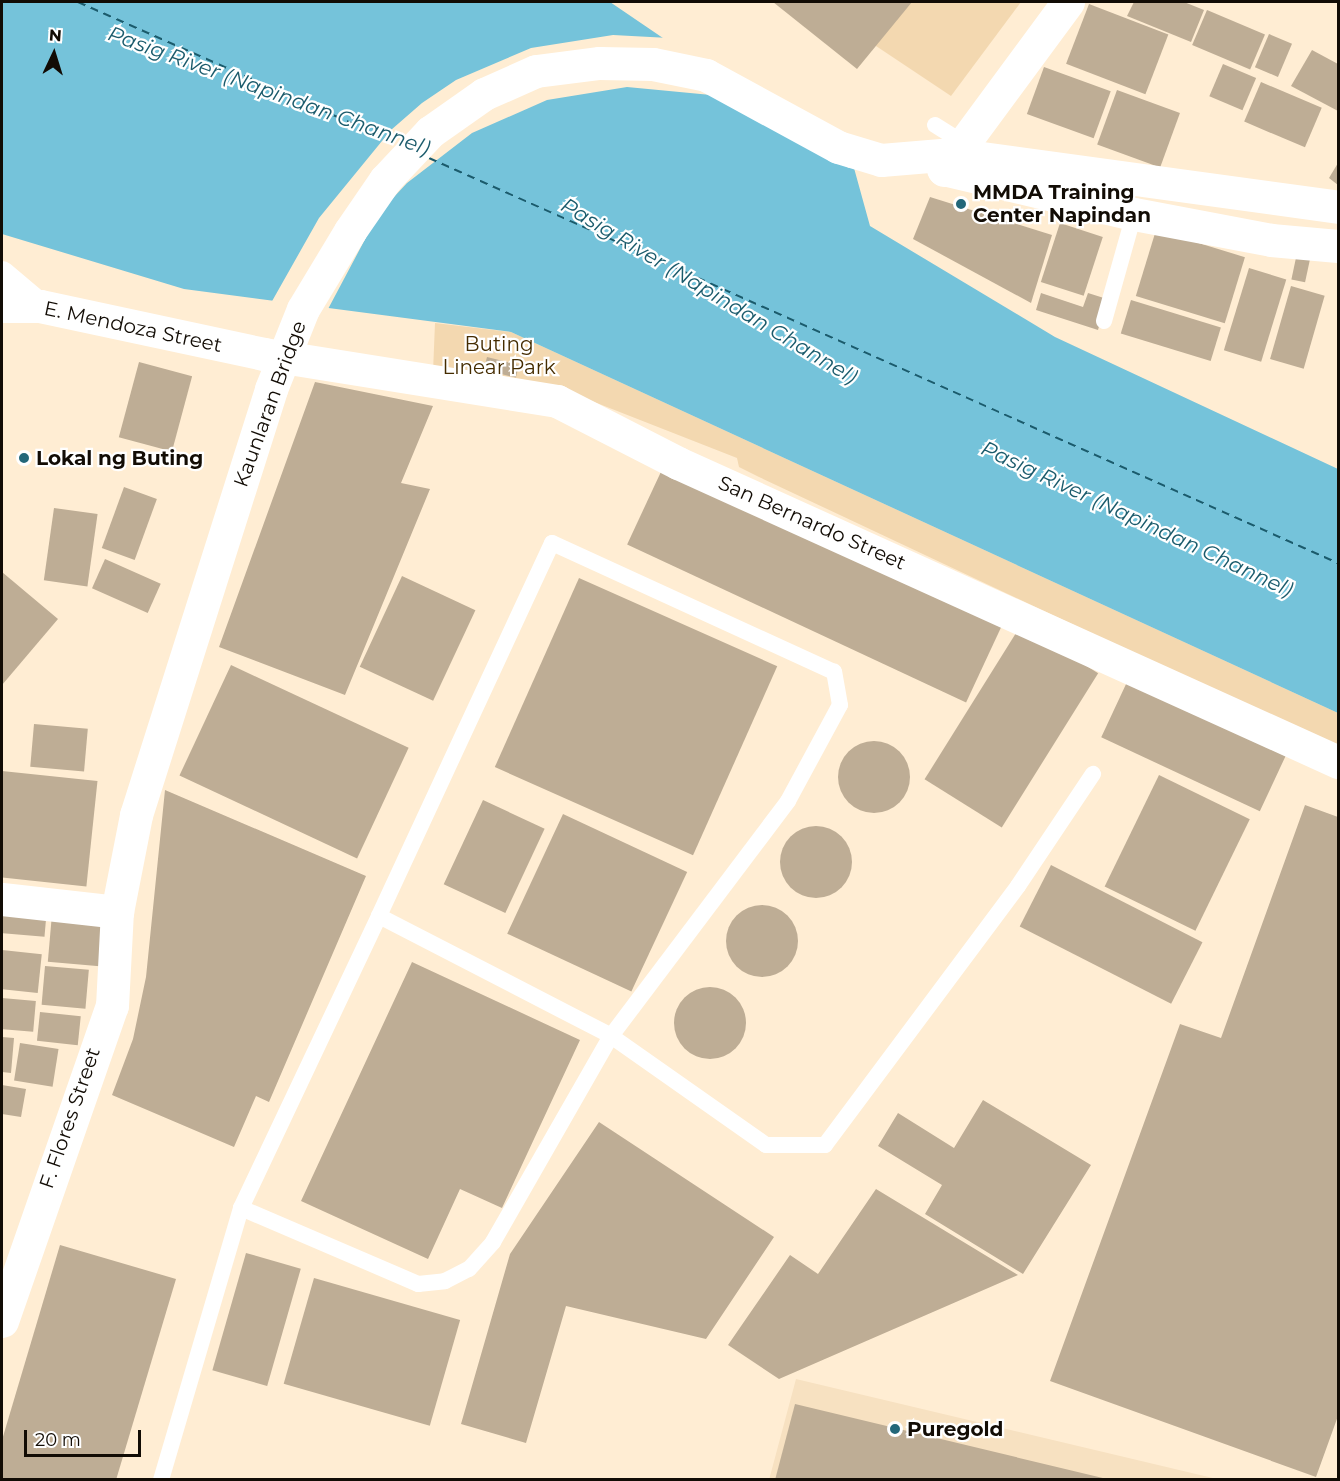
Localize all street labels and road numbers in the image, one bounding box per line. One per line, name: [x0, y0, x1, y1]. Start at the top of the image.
street label: E. Mendoza Street: [42, 296, 224, 358]
street label: Kaunlaran Bridge: [229, 318, 311, 490]
street label: San Bernardo Street: [714, 471, 910, 575]
street label: F. Flores Street: [35, 1044, 105, 1192]

